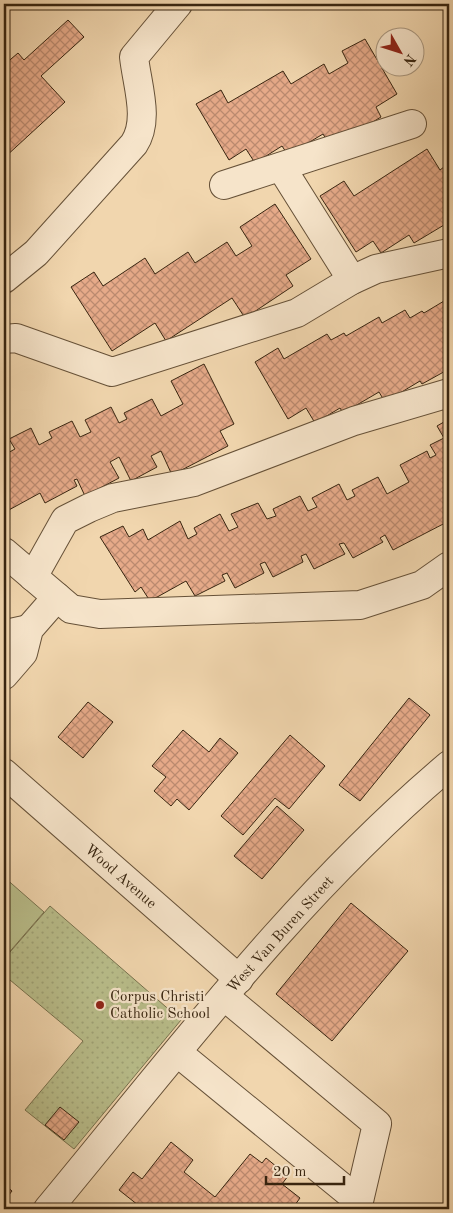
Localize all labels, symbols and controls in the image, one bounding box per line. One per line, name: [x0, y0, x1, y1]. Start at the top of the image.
north arrow: [376, 28, 426, 78]
text: N: [400, 51, 418, 68]
street label: Wood Avenue: [81, 842, 159, 912]
street label: West Van Buren Street: [225, 874, 337, 996]
place label: Corpus Christi Catholic School: [110, 990, 210, 1022]
marker: Corpus Christi Catholic School: [94, 999, 106, 1011]
scale bar: [266, 1153, 343, 1185]
text: 20 m: [273, 1165, 307, 1180]

